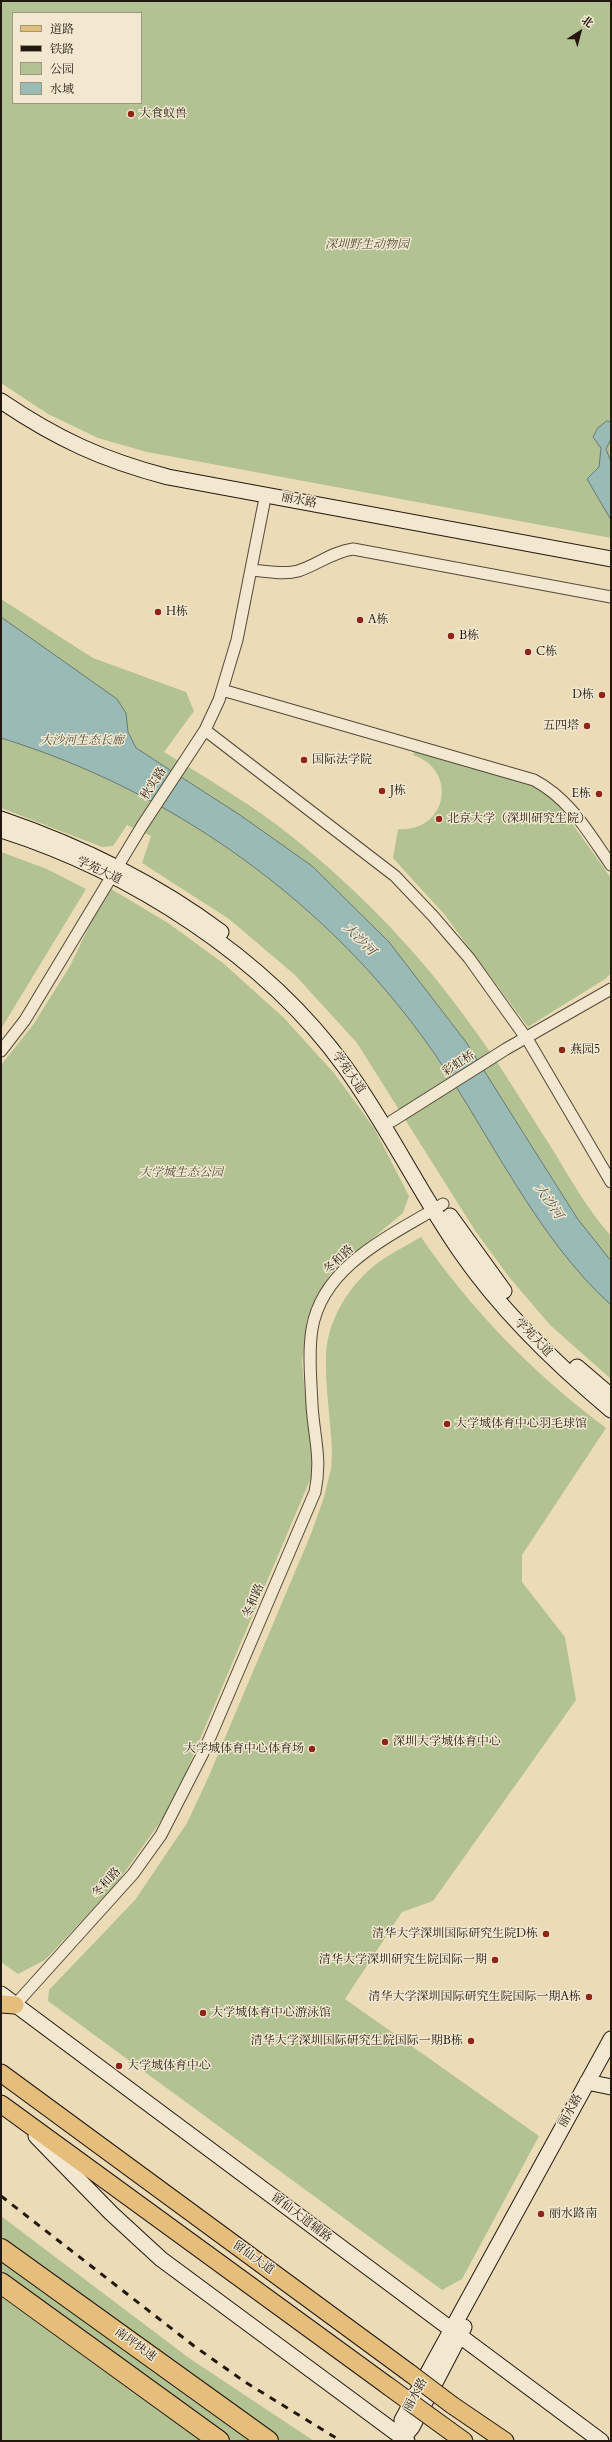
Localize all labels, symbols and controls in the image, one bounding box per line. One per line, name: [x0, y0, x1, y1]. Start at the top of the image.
legend: [12, 12, 142, 104]
north arrow: [560, 12, 600, 52]
text: 北: [578, 13, 596, 31]
text: 道路: [50, 21, 74, 37]
text: 铁路: [50, 41, 74, 57]
text: 公园: [50, 61, 74, 77]
text: 水域: [50, 81, 74, 97]
place label: 大食蚁兽: [139, 107, 187, 121]
marker: 大食蚁兽: [126, 109, 136, 119]
park label: 深圳野生动物园: [325, 238, 409, 252]
street label: 丽水路: [280, 490, 318, 512]
place label: H栋: [166, 605, 188, 619]
marker: H栋: [153, 607, 163, 617]
place label: A栋: [368, 613, 389, 627]
marker: A栋: [355, 615, 365, 625]
place label: B栋: [459, 629, 479, 643]
marker: B栋: [446, 631, 456, 641]
place label: C栋: [536, 645, 557, 659]
marker: C栋: [523, 647, 533, 657]
place label: D栋: [572, 688, 594, 702]
marker: D栋: [597, 690, 607, 700]
place label: 五四塔: [543, 719, 579, 733]
marker: 五四塔: [582, 721, 592, 731]
park label: 大沙河生态长廊: [40, 734, 124, 748]
place label: 国际法学院: [312, 753, 372, 767]
marker: 国际法学院: [299, 755, 309, 765]
street label: 秋实路: [138, 765, 170, 803]
place label: J栋: [390, 784, 406, 798]
marker: J栋: [377, 786, 387, 796]
place label: E栋: [572, 787, 591, 801]
marker: E栋: [594, 789, 604, 799]
place label: 北京大学（深圳研究生院）: [447, 812, 591, 826]
marker: 北京大学（深圳研究生院）: [434, 814, 444, 824]
street label: 学苑大道: [74, 854, 124, 888]
water label: 大沙河: [340, 921, 378, 959]
place label: 燕园5: [570, 1043, 600, 1057]
marker: 燕园5: [557, 1045, 567, 1055]
street label: 彩虹桥: [440, 1048, 478, 1080]
street label: 学苑大道: [328, 1049, 368, 1097]
park label: 大学城生态公园: [139, 1166, 223, 1180]
water label: 大沙河: [531, 1181, 565, 1223]
street label: 冬和路: [321, 1242, 357, 1278]
street label: 学苑大道: [511, 1316, 555, 1360]
place label: 大学城体育中心羽毛球馆: [455, 1417, 587, 1431]
marker: 大学城体育中心羽毛球馆: [442, 1419, 452, 1429]
street label: 冬和路: [240, 1582, 268, 1620]
place label: 深圳大学城体育中心: [393, 1735, 501, 1749]
marker: 深圳大学城体育中心: [380, 1737, 390, 1747]
place label: 大学城体育中心体育场: [184, 1742, 304, 1756]
marker: 大学城体育中心体育场: [307, 1744, 317, 1754]
street label: 冬和路: [90, 1865, 124, 1901]
place label: 清华大学深圳国际研究生院D栋: [372, 1927, 538, 1941]
marker: 清华大学深圳国际研究生院D栋: [541, 1929, 551, 1939]
place label: 清华大学深圳研究生院国际一期: [319, 1953, 487, 1967]
marker: 清华大学深圳研究生院国际一期: [490, 1955, 500, 1965]
place label: 清华大学深圳国际研究生院国际一期A栋: [368, 1990, 581, 2004]
marker: 清华大学深圳国际研究生院国际一期A栋: [584, 1992, 594, 2002]
place label: 大学城体育中心游泳馆: [211, 2006, 331, 2020]
marker: 大学城体育中心游泳馆: [198, 2008, 208, 2018]
place label: 清华大学深圳国际研究生院国际一期B栋: [251, 2034, 463, 2048]
marker: 清华大学深圳国际研究生院国际一期B栋: [466, 2036, 476, 2046]
place label: 大学城体育中心: [127, 2059, 211, 2073]
marker: 大学城体育中心: [114, 2061, 124, 2071]
street label: 丽水路: [556, 2092, 586, 2130]
street label: 留仙大道辅路: [268, 2191, 334, 2245]
place label: 丽水路南: [549, 2207, 597, 2221]
marker: 丽水路南: [536, 2209, 546, 2219]
street label: 留仙大道: [229, 2238, 277, 2278]
street label: 南坪快速: [111, 2325, 159, 2365]
street label: 丽水路: [401, 2376, 431, 2414]

